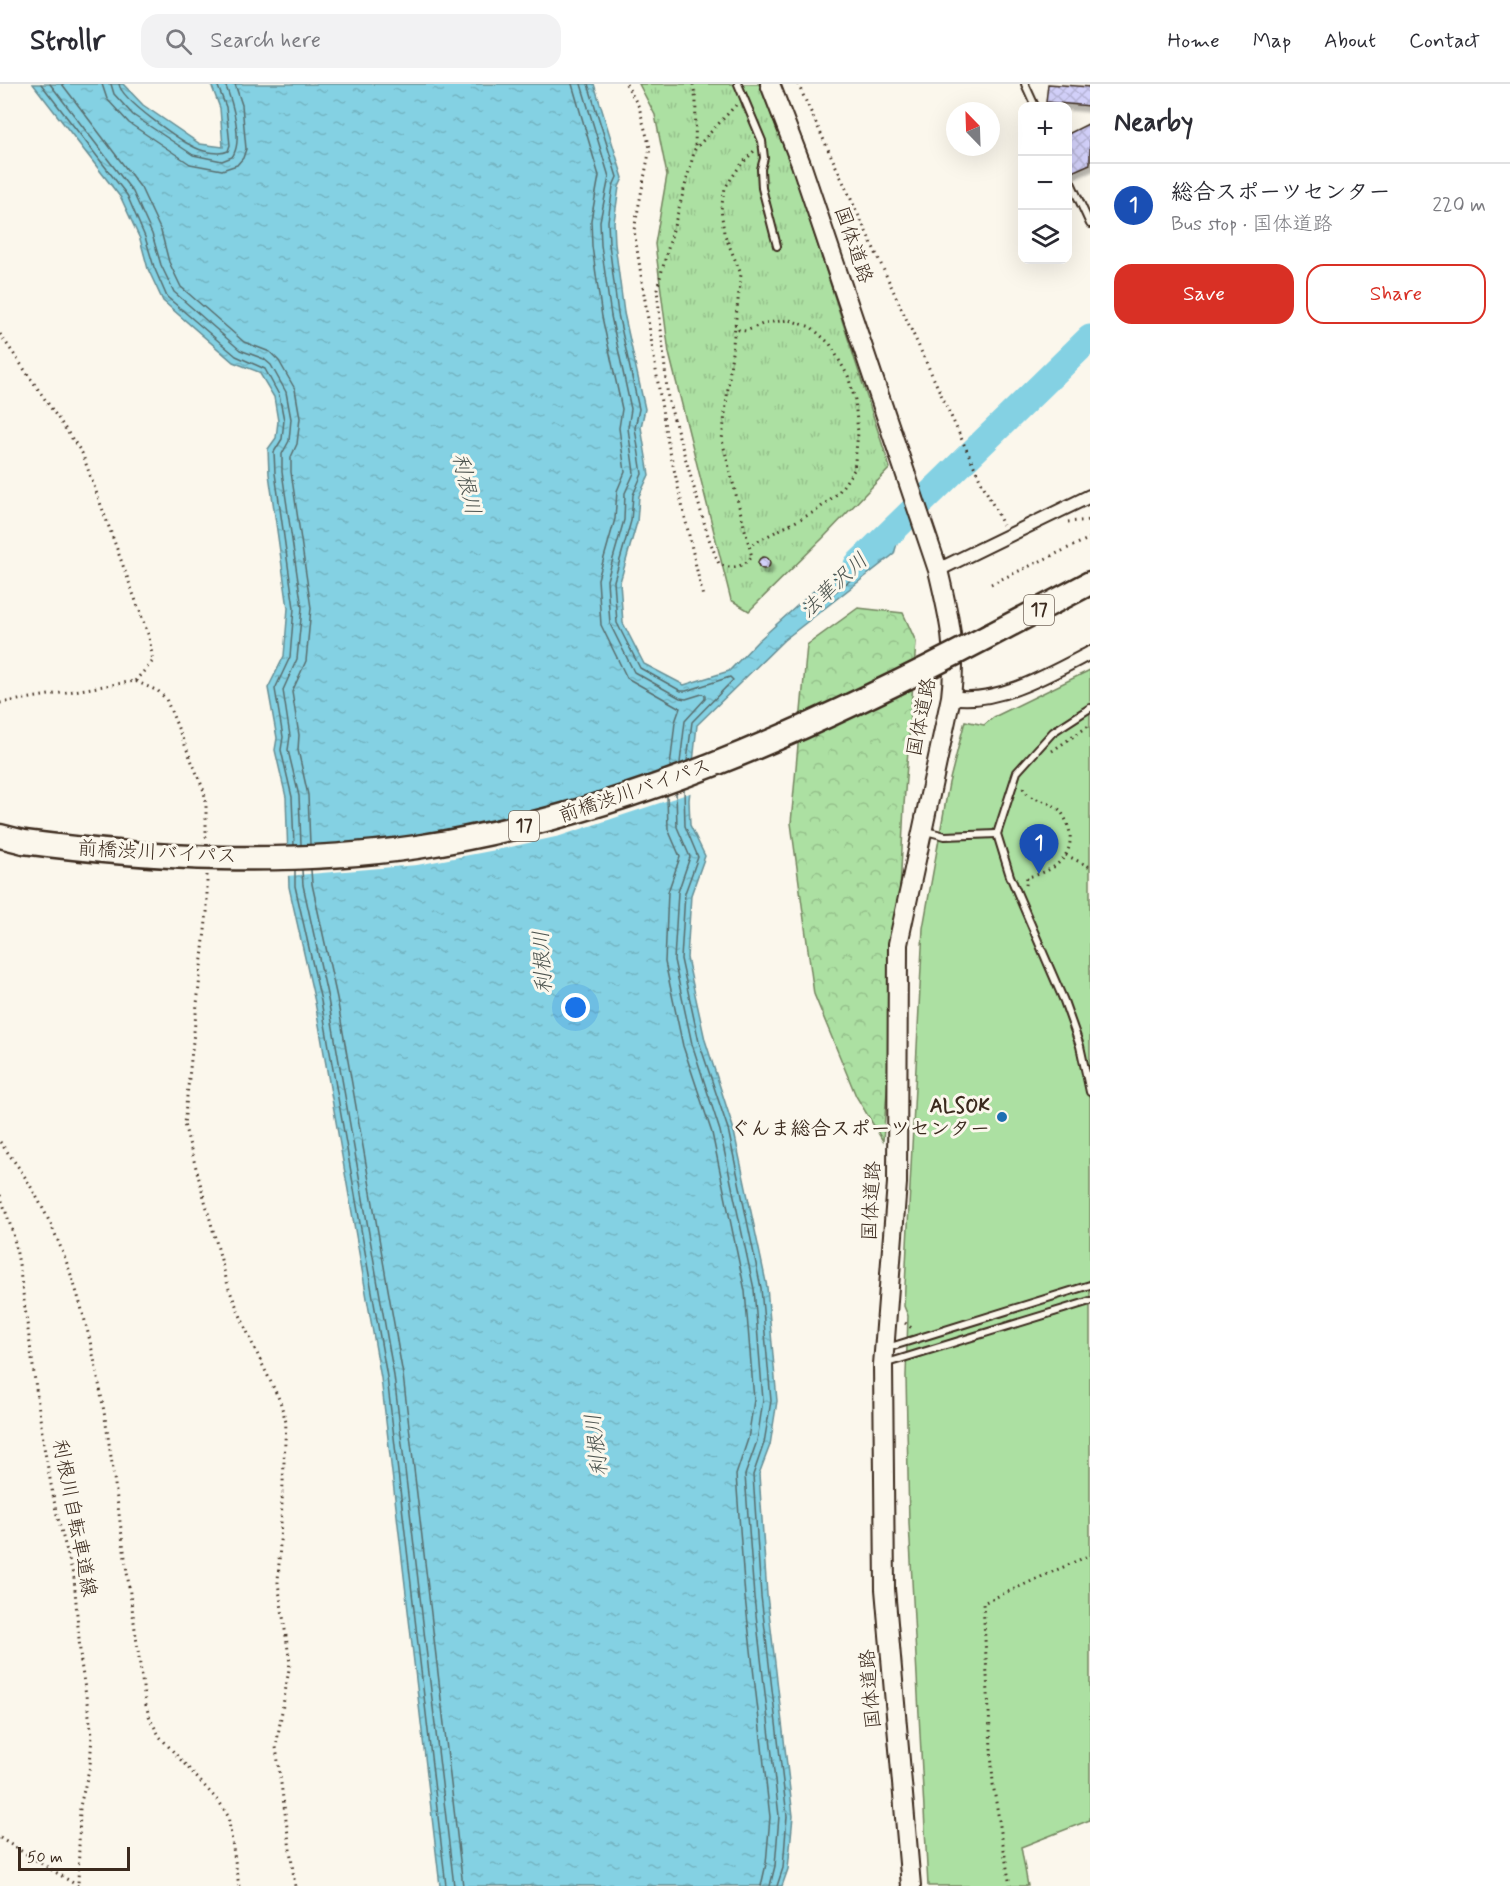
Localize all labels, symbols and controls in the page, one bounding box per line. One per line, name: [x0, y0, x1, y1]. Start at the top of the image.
search box: [141, 14, 561, 68]
text: Strollr: [30, 23, 105, 60]
icon: search: [162, 25, 195, 58]
text: Search here: [210, 27, 321, 55]
text: Home: [1168, 27, 1220, 55]
text: Map: [1253, 27, 1291, 55]
text: About: [1324, 27, 1376, 55]
text: Contact: [1409, 27, 1480, 55]
north arrow: [946, 102, 1000, 156]
map controls: [1018, 102, 1072, 264]
button: +: [1018, 102, 1072, 156]
text: Nearby: [1114, 106, 1193, 140]
button: −: [1018, 156, 1072, 210]
text: 総合スポーツセンター: [1171, 179, 1391, 207]
text: 1: [1129, 192, 1138, 219]
text: 220 m: [1432, 192, 1486, 219]
street label: 国体道路: [827, 203, 879, 287]
button: layers: [1018, 210, 1072, 264]
text: Bus stop · 国体道路: [1171, 211, 1333, 238]
button: Save: [1114, 264, 1294, 324]
button: Share: [1306, 264, 1486, 324]
water label: 利根川: [445, 450, 487, 518]
water label: 法華沢川: [794, 547, 874, 625]
road number: 17: [1024, 595, 1054, 625]
street label: 国体道路: [901, 675, 943, 759]
street label: 前橋渋川バイパス: [555, 752, 715, 830]
road number: 17: [509, 811, 539, 841]
pin: 1: [1020, 824, 1058, 874]
street label: 前橋渋川バイパス: [77, 835, 237, 871]
water label: 利根川: [527, 930, 559, 994]
your location: [561, 993, 590, 1022]
place label: ALSOK ぐんま総合スポーツセンター: [730, 1093, 990, 1143]
marker: ALSOK ぐんま総合スポーツセンター: [995, 1110, 1009, 1124]
street label: 国体道路: [856, 1160, 888, 1242]
water label: 利根川: [579, 1412, 615, 1478]
street label: 利根川自転車道線: [45, 1437, 103, 1599]
street label: 国体道路: [854, 1648, 888, 1730]
scale bar: [18, 1844, 130, 1872]
text: 50 m: [27, 1847, 63, 1868]

